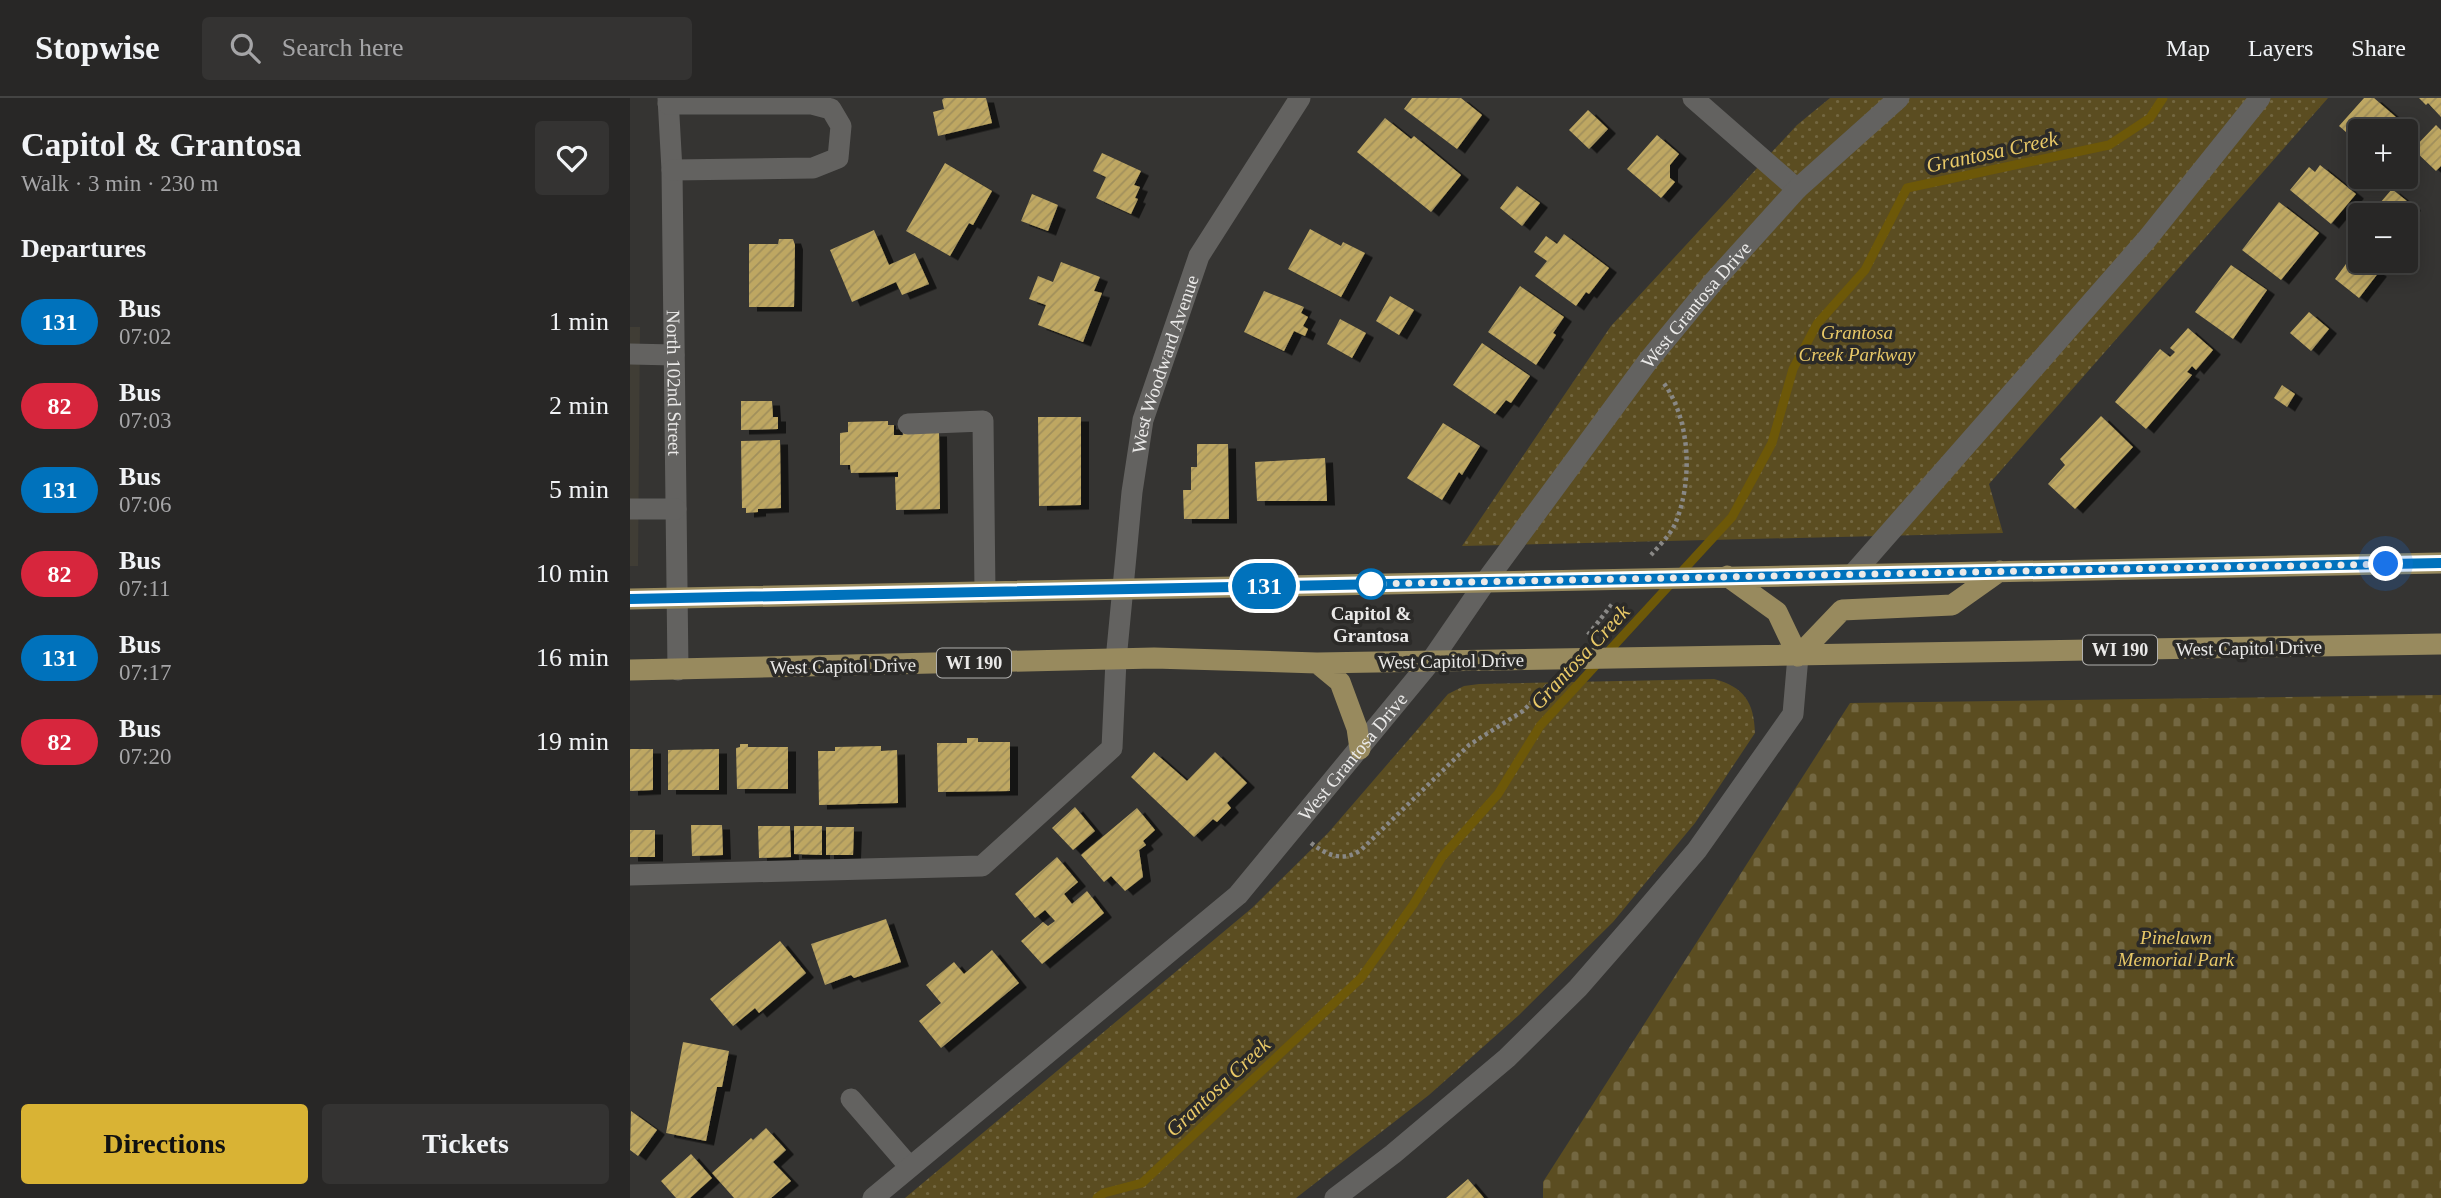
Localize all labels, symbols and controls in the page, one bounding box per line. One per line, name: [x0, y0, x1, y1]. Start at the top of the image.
search box: [202, 17, 692, 80]
icon: search: [226, 29, 264, 67]
text: Stopwise: [35, 30, 160, 66]
text: Search here: [282, 33, 404, 62]
text: Map: [2166, 35, 2210, 61]
text: Layers: [2248, 35, 2313, 61]
text: Share: [2351, 35, 2406, 61]
map controls: [2348, 119, 2418, 273]
button: +: [2348, 119, 2418, 189]
button: heart: [535, 121, 609, 195]
water label: Grantosa Creek: [1924, 126, 2061, 178]
text: Capitol & Grantosa: [21, 127, 302, 163]
text: Walk · 3 min · 230 m: [21, 171, 218, 196]
button: −: [2348, 203, 2418, 273]
text: Departures: [21, 234, 146, 263]
street label: West Grantosa Drive: [1636, 237, 1755, 372]
street label: West Woodward Avenue: [1128, 272, 1202, 455]
text: Bus: [119, 294, 161, 323]
text: 1 min: [549, 307, 609, 336]
text: 131: [42, 309, 78, 335]
street label: North 102nd Street: [663, 310, 686, 457]
park label: Grantosa Creek Parkway: [1799, 322, 1916, 365]
text: 07:02: [119, 324, 171, 349]
text: Bus: [119, 378, 161, 407]
text: 2 min: [549, 391, 609, 420]
text: 82: [48, 393, 72, 419]
text: 07:03: [119, 408, 171, 433]
text: Bus: [119, 462, 161, 491]
text: 5 min: [549, 475, 609, 504]
text: 131: [42, 477, 78, 503]
text: 07:06: [119, 492, 171, 517]
text: Bus: [119, 546, 161, 575]
your location: [2368, 546, 2403, 581]
text: 10 min: [536, 559, 609, 588]
text: 82: [48, 561, 72, 587]
line badge: 131: [1224, 563, 1304, 609]
marker: Capitol & Grantosa: [1356, 569, 1386, 599]
text: 131: [1246, 573, 1282, 599]
text: 07:11: [119, 576, 171, 601]
water label: Grantosa Creek: [1526, 599, 1635, 714]
place label: Capitol & Grantosa: [1331, 603, 1411, 646]
text: Bus: [119, 630, 161, 659]
road number: WI 190: [2083, 636, 2157, 664]
street label: West Capitol Drive: [2176, 636, 2322, 660]
text: 16 min: [536, 643, 609, 672]
text: 131: [42, 645, 78, 671]
road number: WI 190: [937, 648, 1011, 678]
street label: West Capitol Drive: [1378, 649, 1524, 673]
street label: West Capitol Drive: [770, 654, 916, 678]
text: 07:17: [119, 660, 171, 685]
street label: West Grantosa Drive: [1294, 688, 1411, 824]
text: Bus: [119, 714, 161, 743]
text: 19 min: [536, 727, 609, 756]
text: 82: [48, 729, 72, 755]
text: 07:20: [119, 744, 171, 769]
park label: Pinelawn Memorial Park: [2117, 927, 2235, 970]
water label: Grantosa Creek: [1161, 1032, 1276, 1141]
button: Directions: [21, 1104, 308, 1184]
button: Tickets: [322, 1104, 609, 1184]

